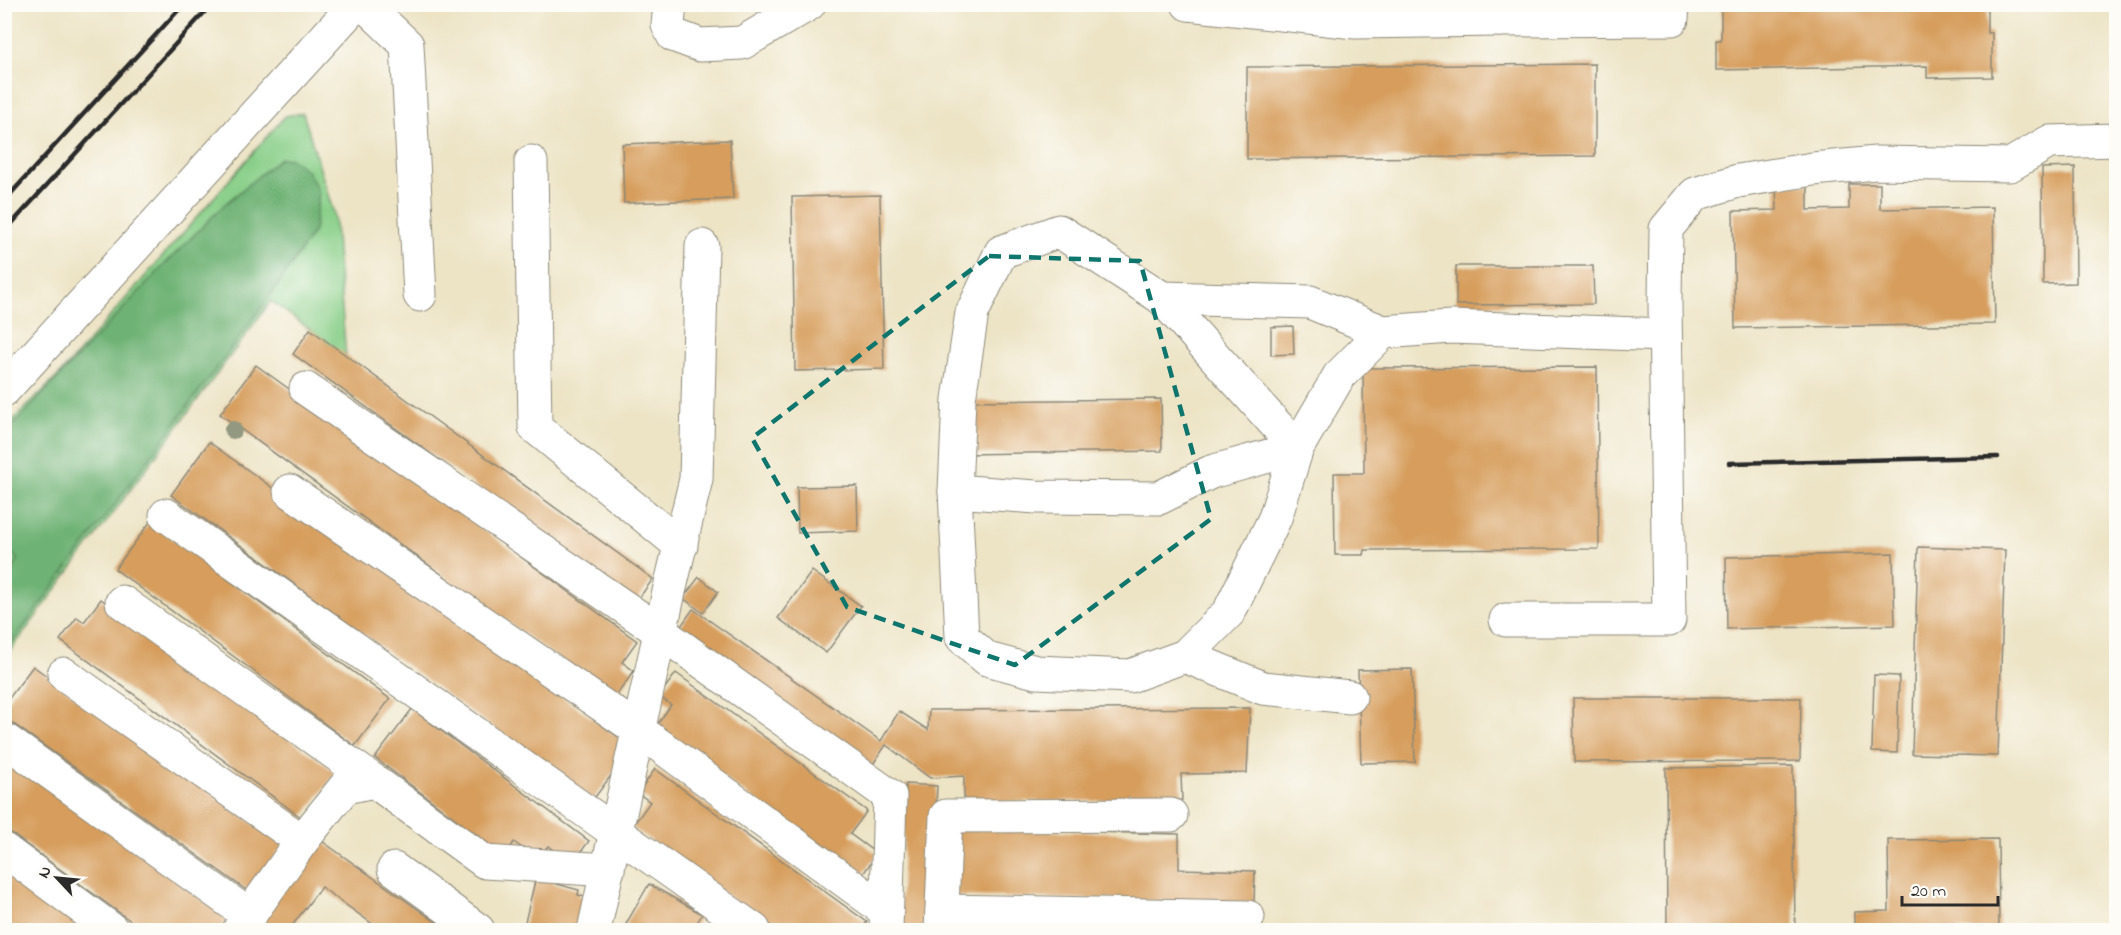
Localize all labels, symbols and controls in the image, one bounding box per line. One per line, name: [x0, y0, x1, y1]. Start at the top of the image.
north arrow: [27, 848, 87, 908]
text: N: [32, 862, 59, 882]
scale bar: [1902, 869, 1998, 907]
text: 20 m: [1911, 879, 1946, 905]

